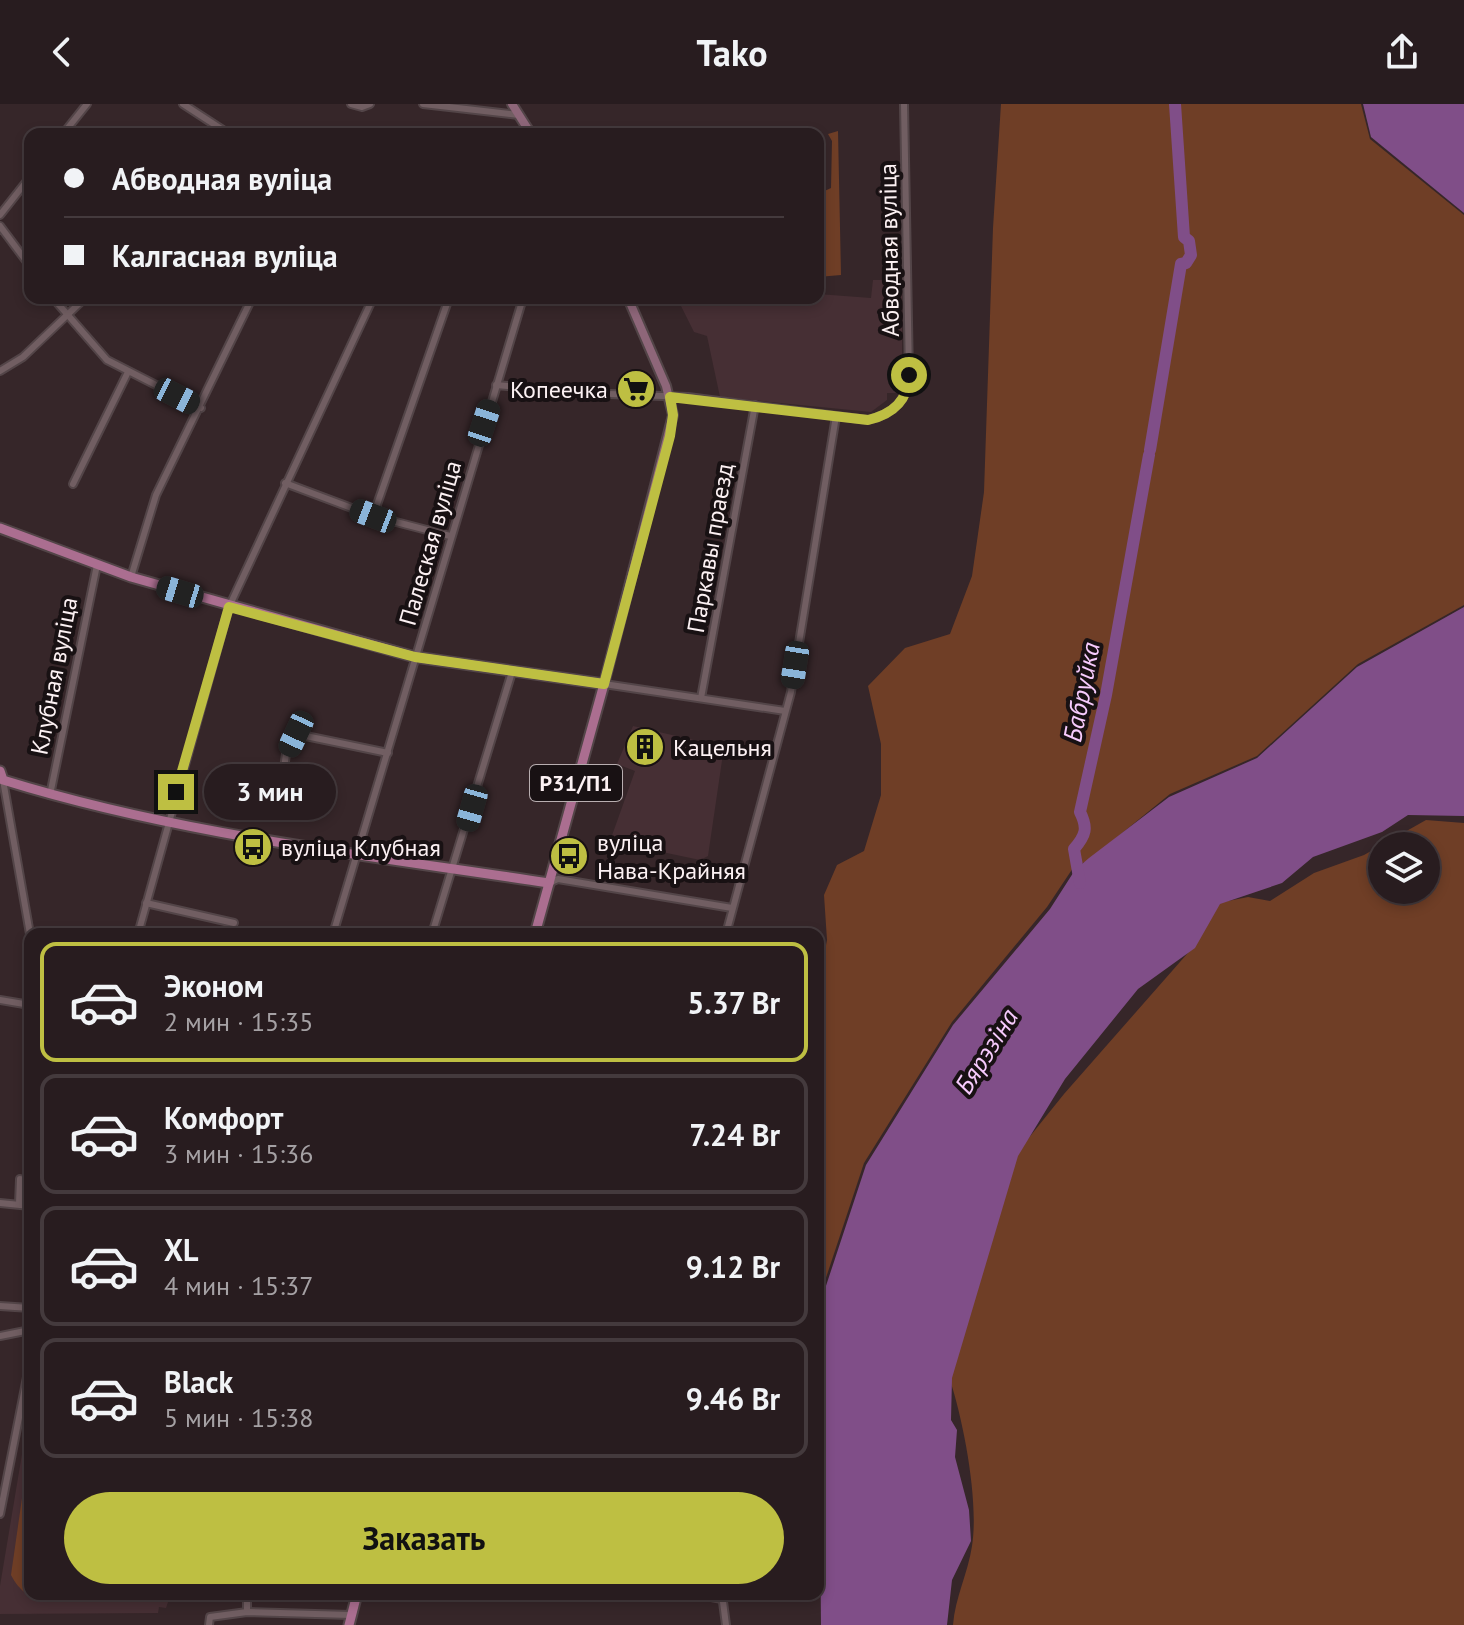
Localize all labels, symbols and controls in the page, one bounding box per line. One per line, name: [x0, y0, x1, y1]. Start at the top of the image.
text: Tako: [696, 29, 768, 76]
icon: back: [40, 30, 84, 74]
icon: share: [1380, 30, 1424, 74]
text: Абводная вуліца: [112, 159, 332, 198]
street label: Абводная вуліца: [872, 163, 906, 337]
text: Калгасная вуліца: [112, 236, 338, 275]
route start: [891, 357, 927, 393]
supermarket icon: Копеечка: [615, 368, 657, 410]
car: [150, 374, 204, 418]
place label: Копеечка: [510, 374, 608, 405]
car: [465, 396, 503, 450]
street label: Палеская вуліца: [392, 457, 468, 629]
street label: Паркавы праезд: [680, 461, 740, 635]
car: [346, 496, 400, 536]
car: [154, 574, 206, 610]
street label: Клубная вуліца: [24, 595, 84, 757]
car: [779, 639, 811, 691]
water label: Бабруйка: [1055, 639, 1107, 745]
car: [275, 707, 317, 761]
building icon: Кацельня: [624, 726, 666, 768]
place label: Кацельня: [673, 732, 772, 763]
callout: 3 мин: [204, 764, 336, 820]
road number: Р31/П1: [530, 765, 622, 801]
route end: [158, 774, 194, 810]
text: 3 мин: [237, 775, 303, 808]
car: [454, 782, 490, 834]
bus stop icon: вуліца Клубная: [232, 826, 274, 868]
place label: вуліца Нава-Крайняя: [597, 827, 746, 886]
place label: вуліца Клубная: [281, 832, 441, 863]
map controls: [1368, 832, 1440, 904]
button: layers: [1368, 832, 1440, 904]
bus stop icon: вуліца Нава-Крайняя: [548, 835, 590, 877]
icon: car: [68, 966, 140, 1038]
text: Эконом: [164, 966, 264, 1005]
text: 5.37 Br: [687, 983, 780, 1022]
water label: Бярэзіна: [947, 1002, 1025, 1100]
text: 2 мин · 15:35: [164, 1005, 313, 1038]
icon: car: [68, 1098, 140, 1170]
text: Комфорт: [164, 1098, 283, 1137]
text: 7.24 Br: [689, 1115, 780, 1154]
text: 3 мин · 15:36: [164, 1137, 313, 1170]
icon: car: [68, 1230, 140, 1302]
text: XL: [164, 1230, 198, 1269]
text: 9.12 Br: [686, 1247, 780, 1286]
text: 4 мин · 15:37: [164, 1269, 313, 1302]
icon: car: [68, 1362, 140, 1434]
text: Black: [164, 1362, 233, 1401]
text: 9.46 Br: [686, 1379, 780, 1418]
text: 5 мин · 15:38: [164, 1401, 313, 1434]
button: Заказать: [64, 1492, 784, 1584]

